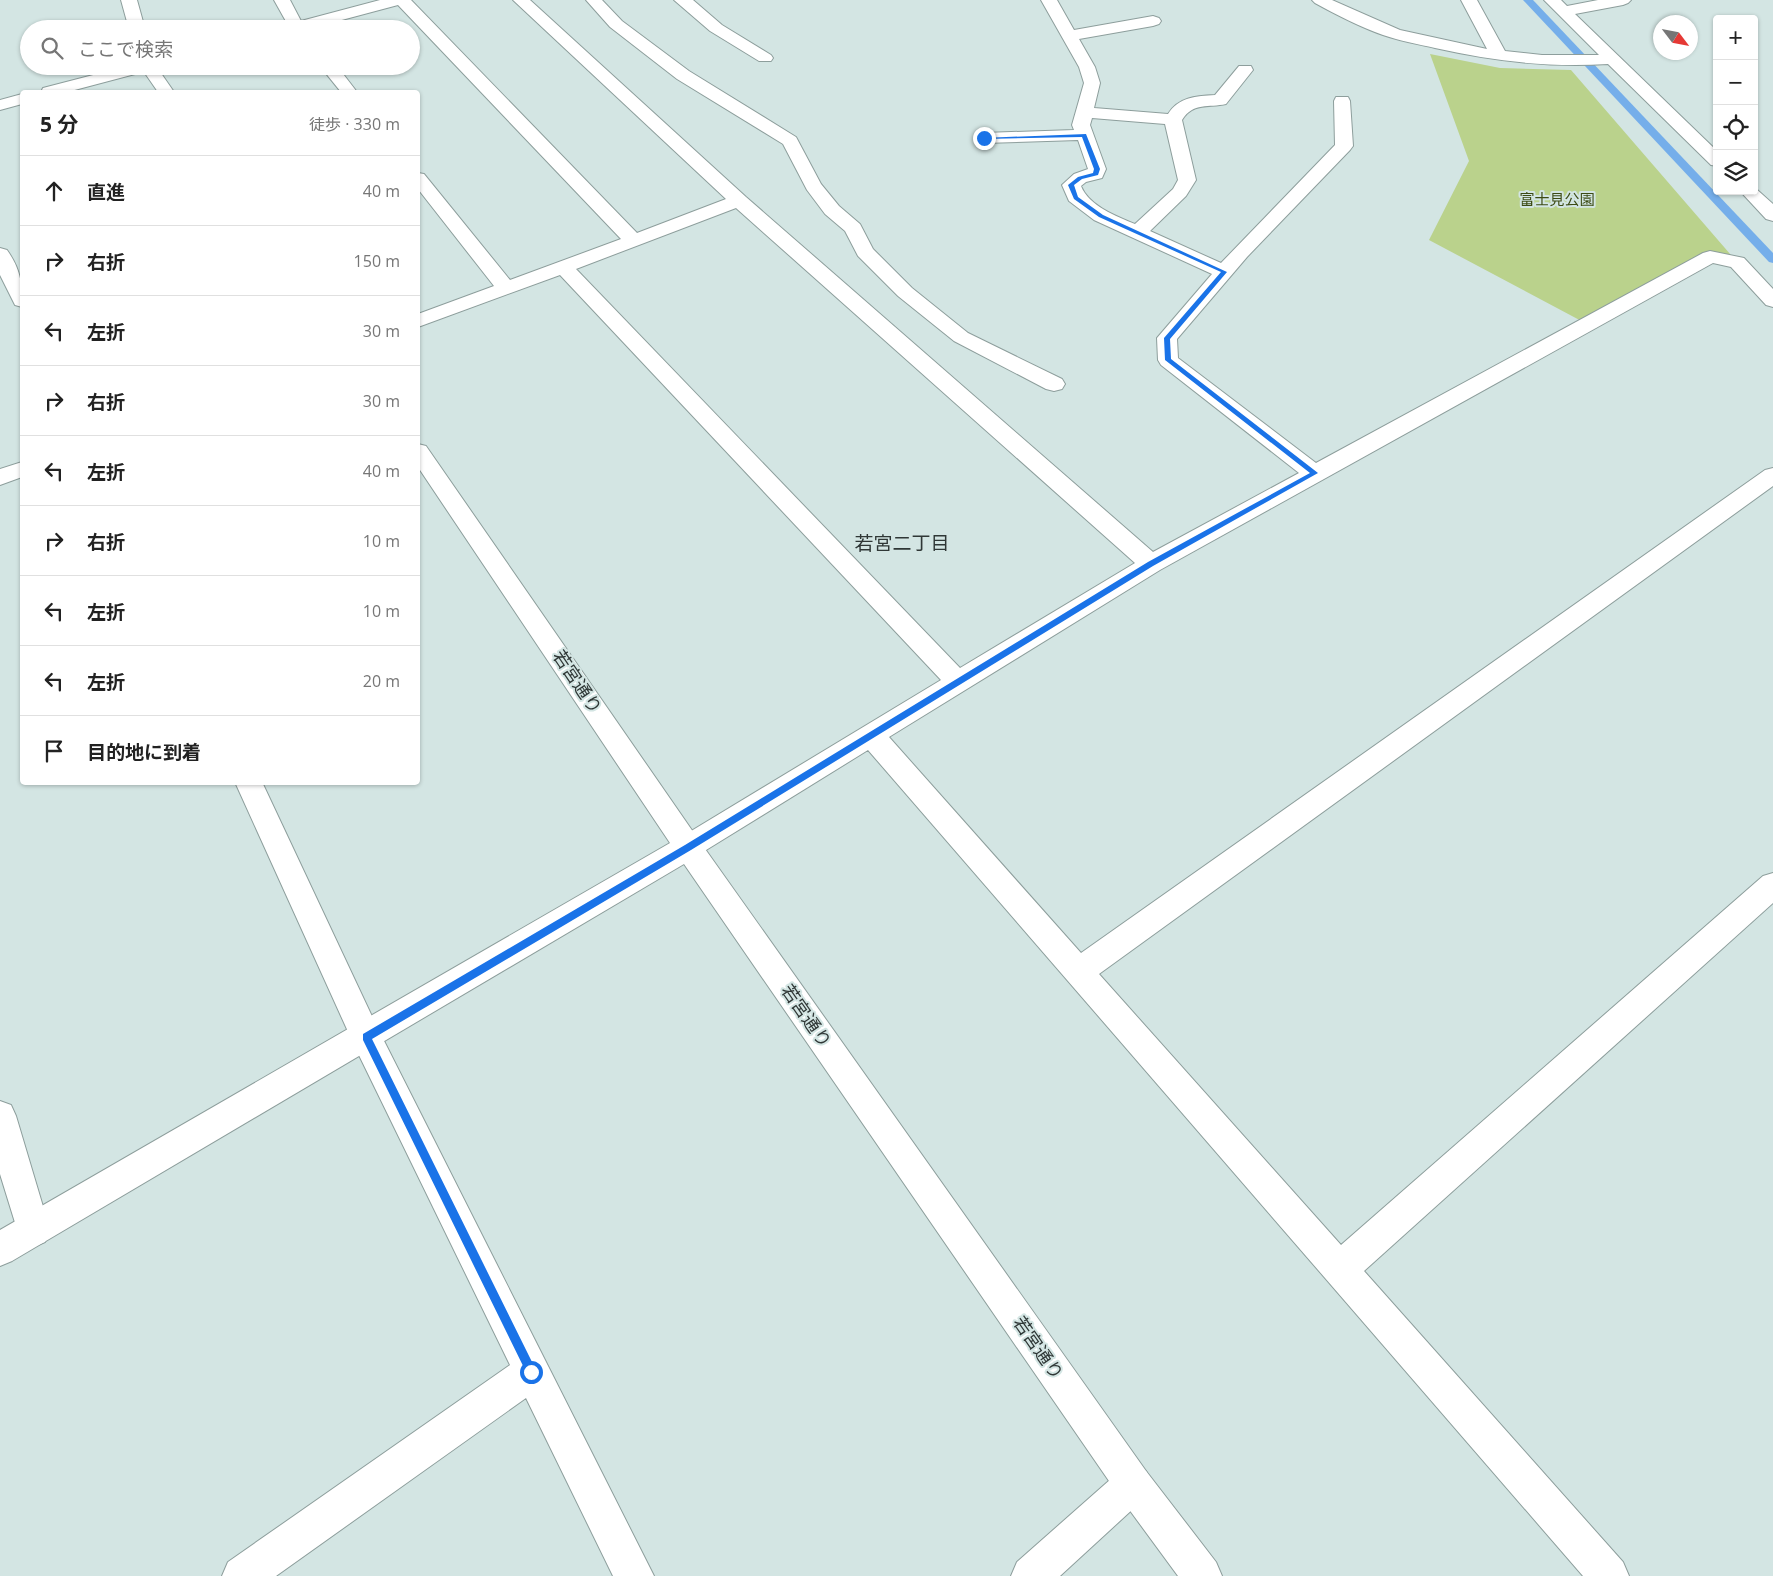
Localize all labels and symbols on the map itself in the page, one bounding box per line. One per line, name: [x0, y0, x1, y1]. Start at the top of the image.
north arrow: [1653, 15, 1698, 60]
route end: [973, 127, 996, 150]
park label: 富士見公園: [1519, 189, 1595, 209]
district label: 若宮二丁目: [854, 530, 950, 556]
street label: 若宮通り: [548, 645, 608, 718]
street label: 若宮通り: [776, 979, 837, 1052]
street label: 若宮通り: [1008, 1311, 1069, 1384]
route start: [520, 1361, 543, 1384]

